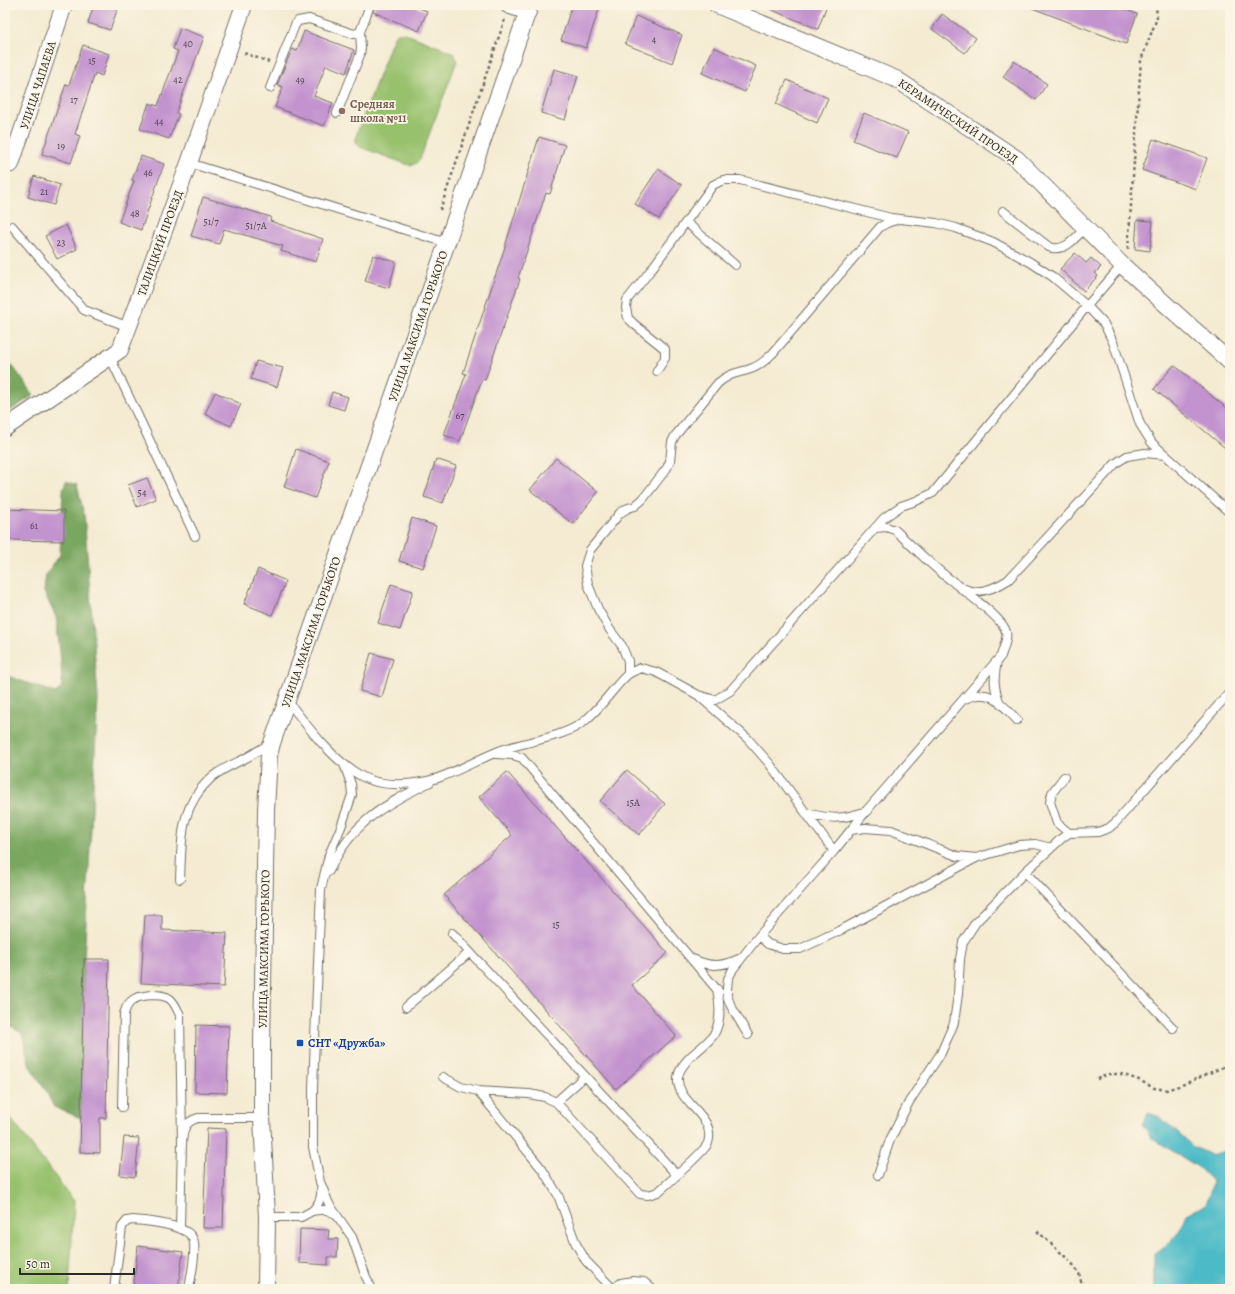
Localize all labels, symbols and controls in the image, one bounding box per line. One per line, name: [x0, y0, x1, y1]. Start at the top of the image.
house number: 4: [652, 33, 657, 46]
house number: 40: [183, 37, 193, 50]
street label: УЛИЦА ЧАПАЕВА: [16, 38, 60, 131]
house number: 15: [88, 54, 96, 67]
house number: 42: [173, 73, 183, 86]
house number: 49: [295, 73, 305, 86]
street label: КЕРАМИЧЕСКИЙ ПРОЕЗД: [895, 75, 1021, 167]
house number: 17: [70, 93, 79, 106]
place label: Средняя школа №11: [350, 96, 407, 126]
marker: Средняя школа №11: [337, 106, 347, 116]
house number: 44: [154, 115, 164, 128]
house number: 19: [57, 139, 65, 152]
house number: 46: [143, 166, 153, 179]
house number: 21: [40, 185, 49, 198]
street label: ТАЛИЦКИЙ ПРОЕЗД: [133, 188, 187, 298]
house number: 48: [130, 207, 140, 220]
house number: 51/7: [203, 215, 219, 228]
house number: 51/7А: [245, 219, 267, 232]
house number: 23: [57, 236, 65, 249]
street label: УЛИЦА МАКСИМА ГОРЬКОГО: [385, 248, 451, 404]
house number: 67: [456, 409, 465, 422]
house number: 54: [138, 486, 147, 499]
house number: 61: [30, 519, 39, 532]
street label: УЛИЦА МАКСИМА ГОРЬКОГО: [278, 554, 344, 710]
house number: 15А: [626, 796, 640, 809]
street label: УЛИЦА МАКСИМА ГОРЬКОГО: [255, 870, 273, 1028]
house number: 15: [552, 918, 560, 931]
place label: СНТ «Дружба»: [308, 1035, 386, 1051]
marker: СНТ «Дружба»: [295, 1038, 305, 1048]
scale bar: [20, 1250, 134, 1276]
text: 50 m: [26, 1256, 50, 1272]

